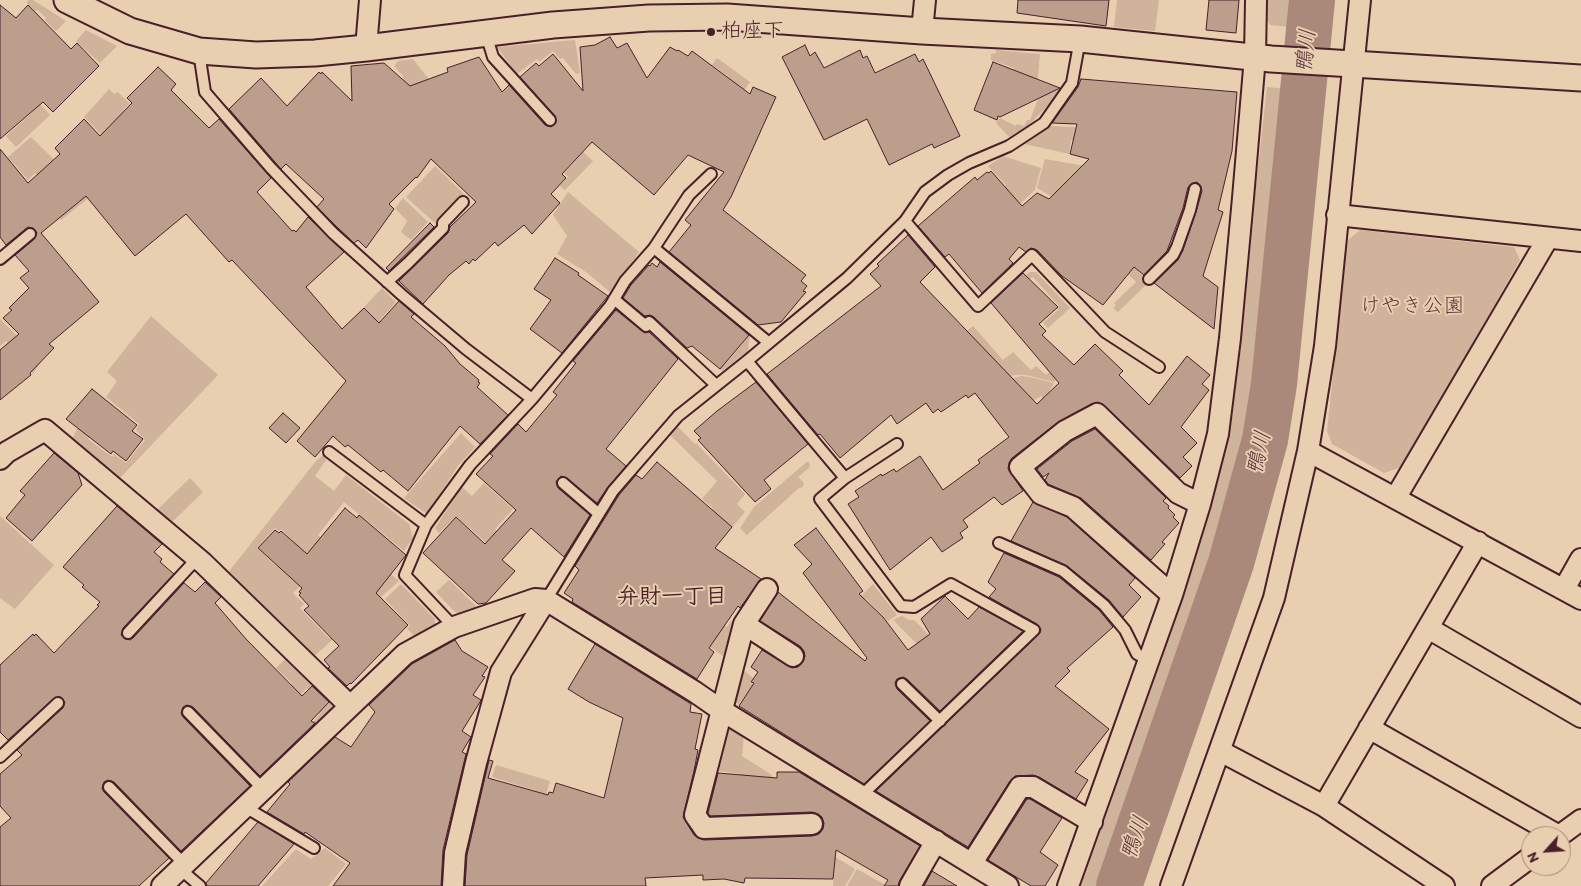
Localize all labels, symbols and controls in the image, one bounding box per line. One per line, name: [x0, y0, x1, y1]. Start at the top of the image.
place label: 柏座下: [721, 19, 784, 45]
marker: 柏座下: [705, 26, 717, 38]
water label: 鴨川: [1292, 28, 1322, 74]
park label: けやき公園: [1360, 294, 1464, 320]
water label: 鴨川: [1242, 429, 1278, 477]
district label: 弁財一丁目: [617, 584, 727, 610]
water label: 鴨川: [1116, 813, 1156, 863]
north arrow: [1521, 826, 1571, 876]
text: N: [1523, 849, 1543, 865]

